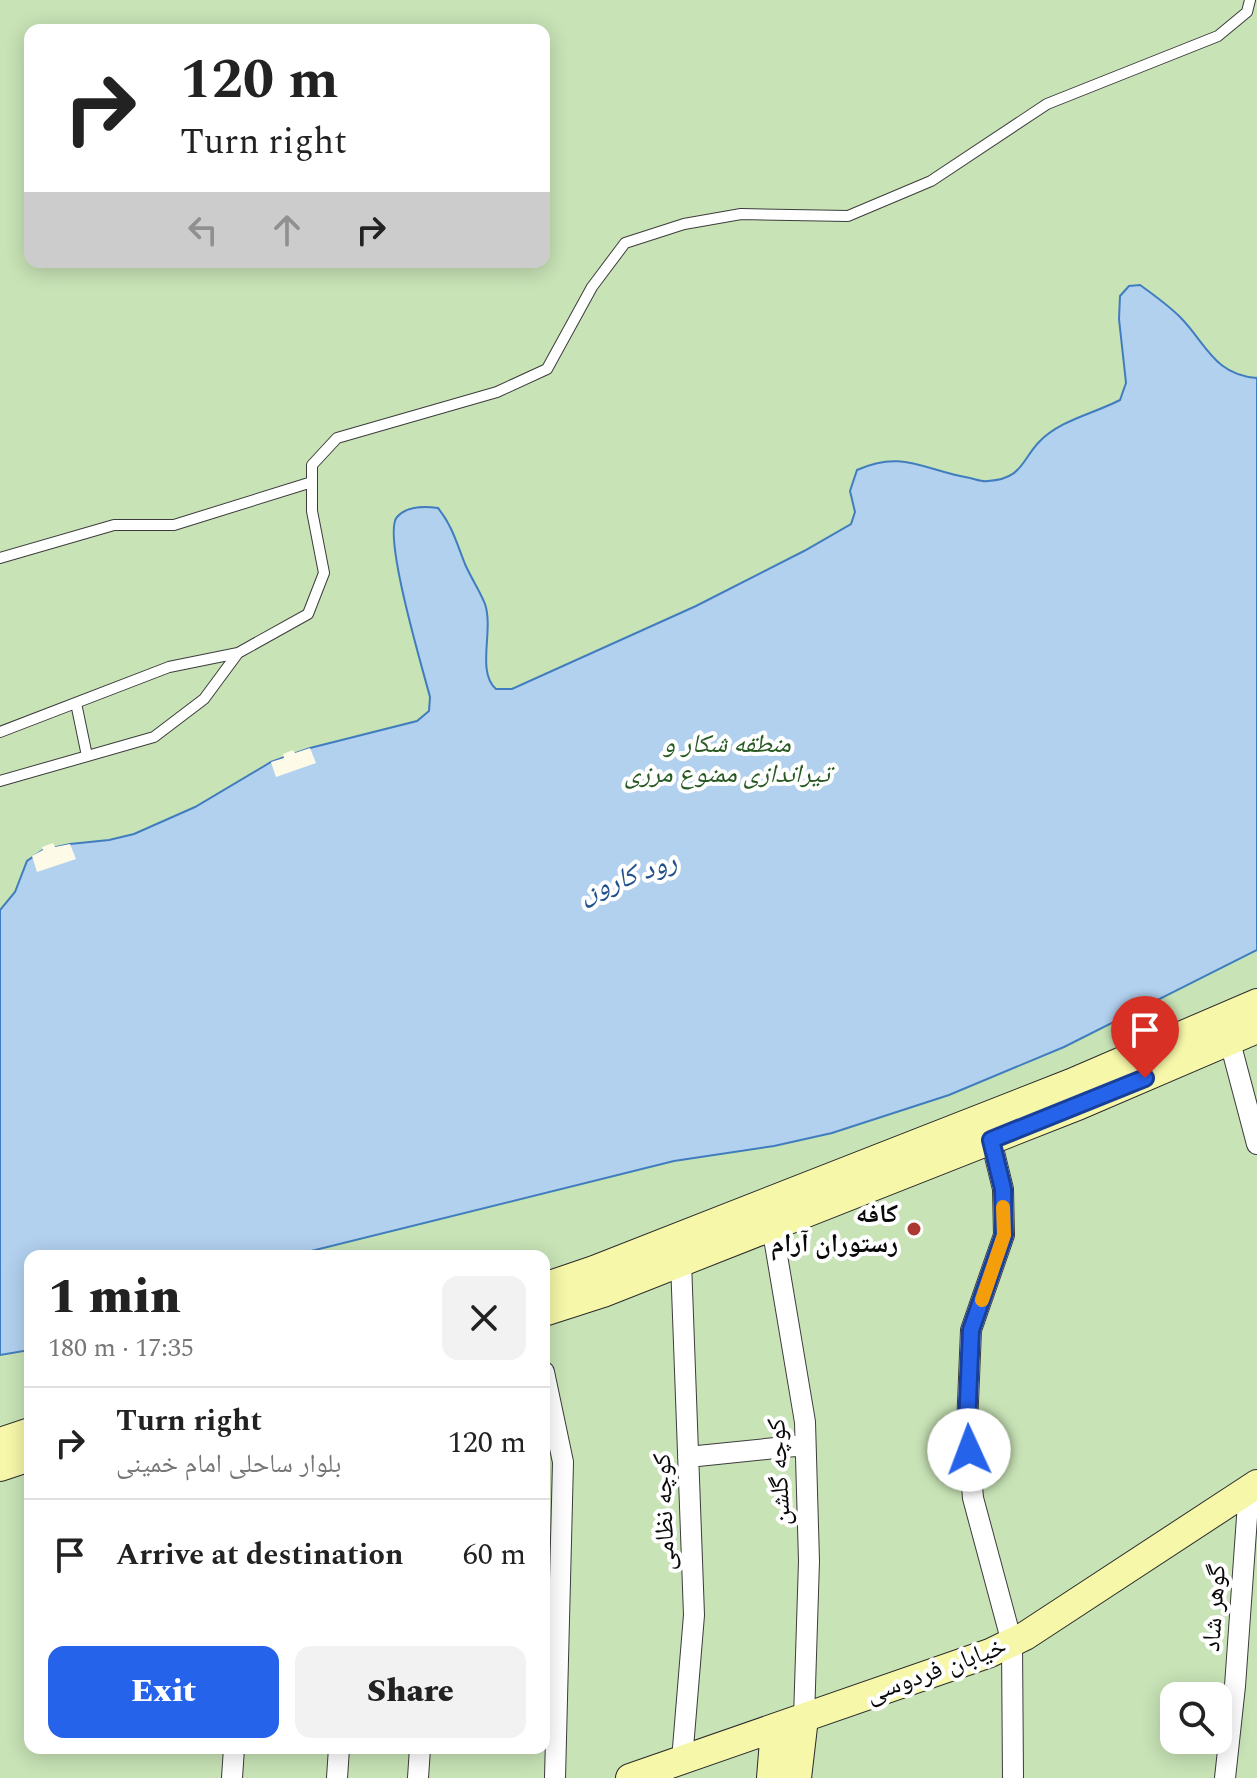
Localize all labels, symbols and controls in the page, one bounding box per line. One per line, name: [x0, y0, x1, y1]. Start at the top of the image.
text: 120 m: [180, 38, 339, 123]
icon: right: [48, 56, 152, 160]
text: Turn right: [180, 115, 347, 170]
icon: left: [181, 208, 225, 252]
icon: ahead: [265, 208, 309, 252]
icon: right: [349, 208, 393, 252]
park label: منطقه شکار و تیراندازی ممنوع مرزی: [624, 724, 835, 794]
water label: رود کارون: [573, 839, 683, 915]
pin: [1111, 996, 1179, 1078]
icon: arrive: [1123, 1008, 1167, 1052]
place label: کافه رستوران آرام: [771, 1194, 898, 1264]
marker: کافه رستوران آرام: [905, 1220, 923, 1238]
text: 1 min: [48, 1261, 181, 1334]
button: close: [442, 1276, 526, 1360]
text: 180 m · 17:35: [48, 1328, 194, 1368]
text: Turn right: [116, 1398, 262, 1444]
position arrow: [927, 1408, 1011, 1492]
street label: کوچه گلشن: [756, 1417, 802, 1527]
text: 120 m: [448, 1420, 526, 1466]
icon: right: [48, 1421, 92, 1465]
text: بلوار ساحلی امام خمینی: [116, 1444, 341, 1484]
street label: کوچه نظامی: [642, 1452, 686, 1571]
text: Arrive at destination: [116, 1532, 403, 1578]
text: 60 m: [463, 1532, 526, 1578]
icon: arrive: [48, 1533, 92, 1577]
street label: گوهر شاد: [1191, 1563, 1237, 1653]
street label: خیابان فردوسی: [860, 1626, 1012, 1714]
button: Exit: [48, 1646, 279, 1738]
button: Share: [295, 1646, 526, 1738]
map controls: [1160, 1682, 1232, 1754]
button: search: [1160, 1682, 1232, 1754]

